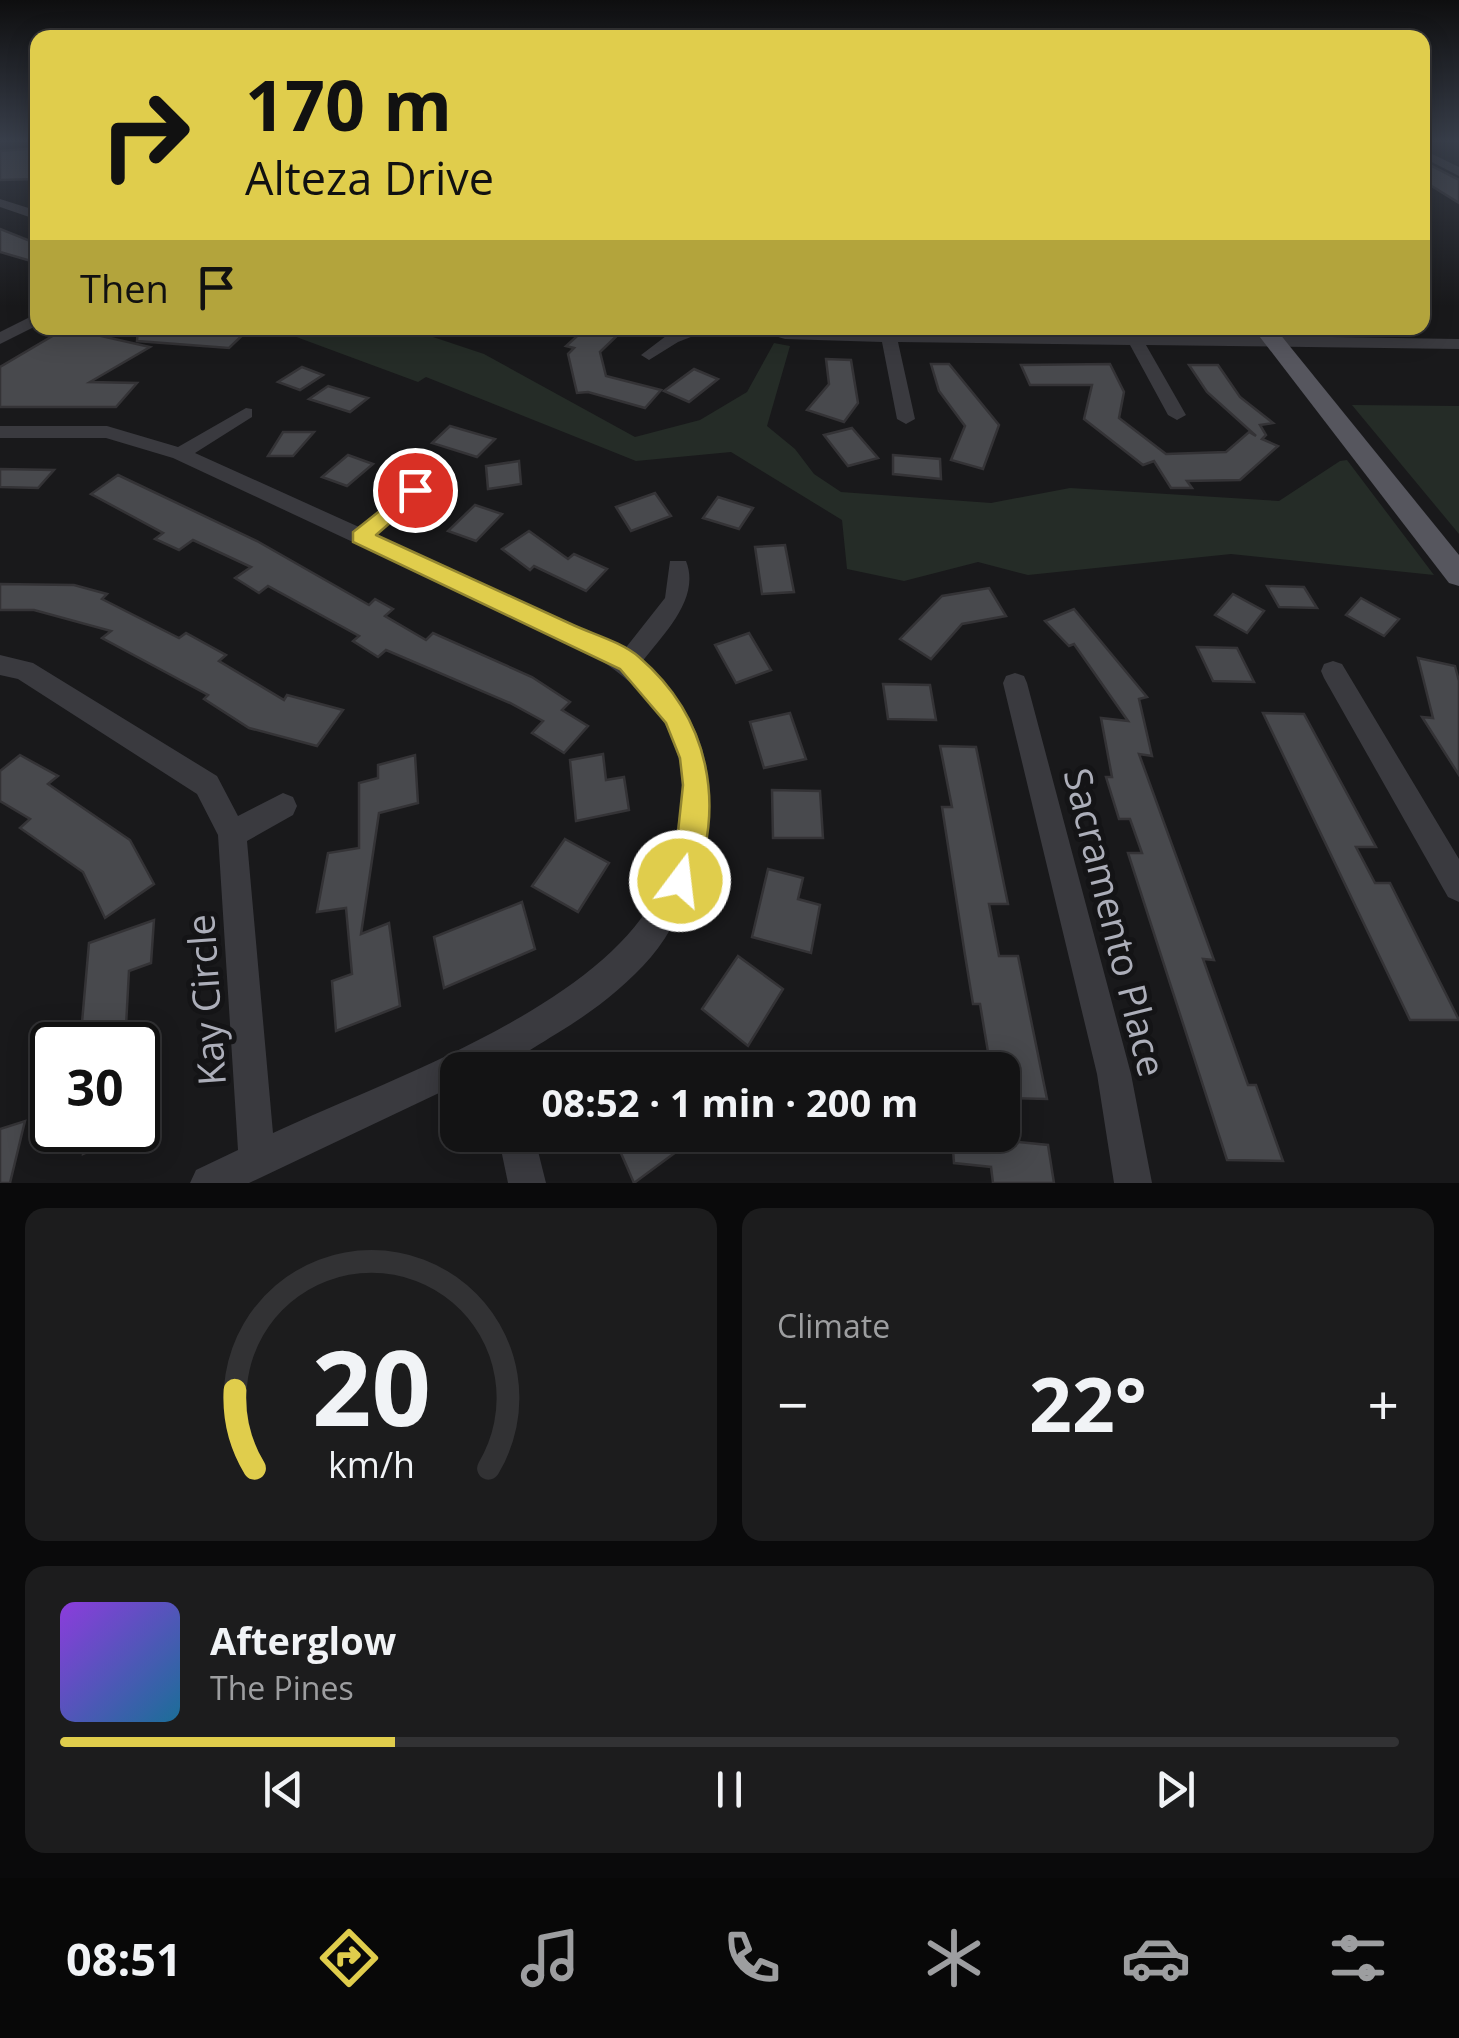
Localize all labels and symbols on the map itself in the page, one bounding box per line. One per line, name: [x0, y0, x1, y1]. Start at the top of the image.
pin: [373, 448, 458, 533]
street label: Sacramento Place: [1053, 762, 1179, 1082]
position arrow: [628, 829, 732, 933]
street label: Kay Circle: [173, 913, 237, 1087]
speed limit sign: 30: [30, 1022, 160, 1152]

